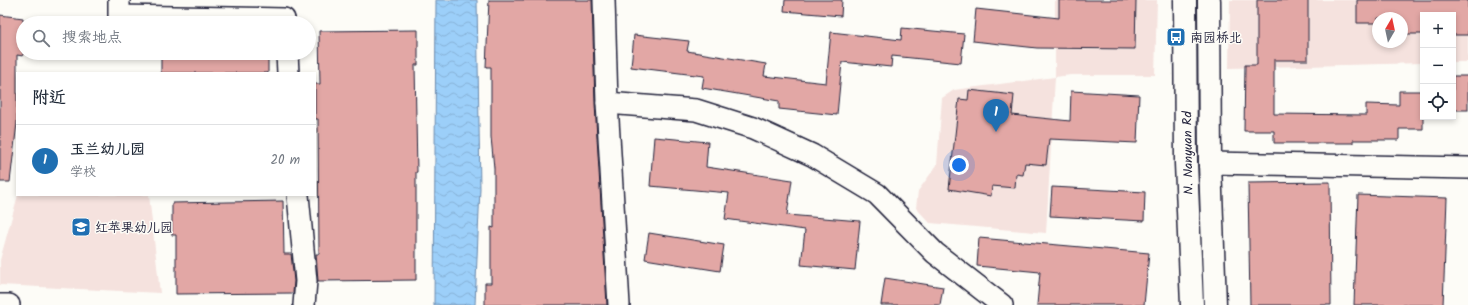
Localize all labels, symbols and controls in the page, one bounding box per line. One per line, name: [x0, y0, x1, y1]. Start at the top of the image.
north arrow: [1372, 12, 1408, 48]
map controls: [1420, 12, 1456, 120]
button: +: [1420, 12, 1456, 48]
search box: [16, 16, 316, 60]
text: 搜索地点: [62, 26, 122, 50]
bus stop icon: 南园桥北: [1165, 26, 1187, 48]
icon: search: [30, 27, 52, 49]
place label: 南园桥北: [1190, 28, 1242, 49]
button: −: [1420, 48, 1456, 84]
button: locate: [1420, 84, 1456, 120]
text: 附近: [32, 85, 66, 112]
pin: 1: [983, 99, 1009, 132]
street label: N. Nanyuan Rd: [1177, 110, 1200, 195]
text: 玉兰幼儿园: [70, 138, 145, 162]
text: 1: [43, 150, 47, 171]
text: 20 m: [270, 150, 300, 171]
your location: [949, 155, 969, 175]
text: 学校: [70, 162, 96, 183]
school or university icon: 红苹果幼儿园: [70, 216, 92, 238]
place label: 红苹果幼儿园: [95, 218, 173, 239]

